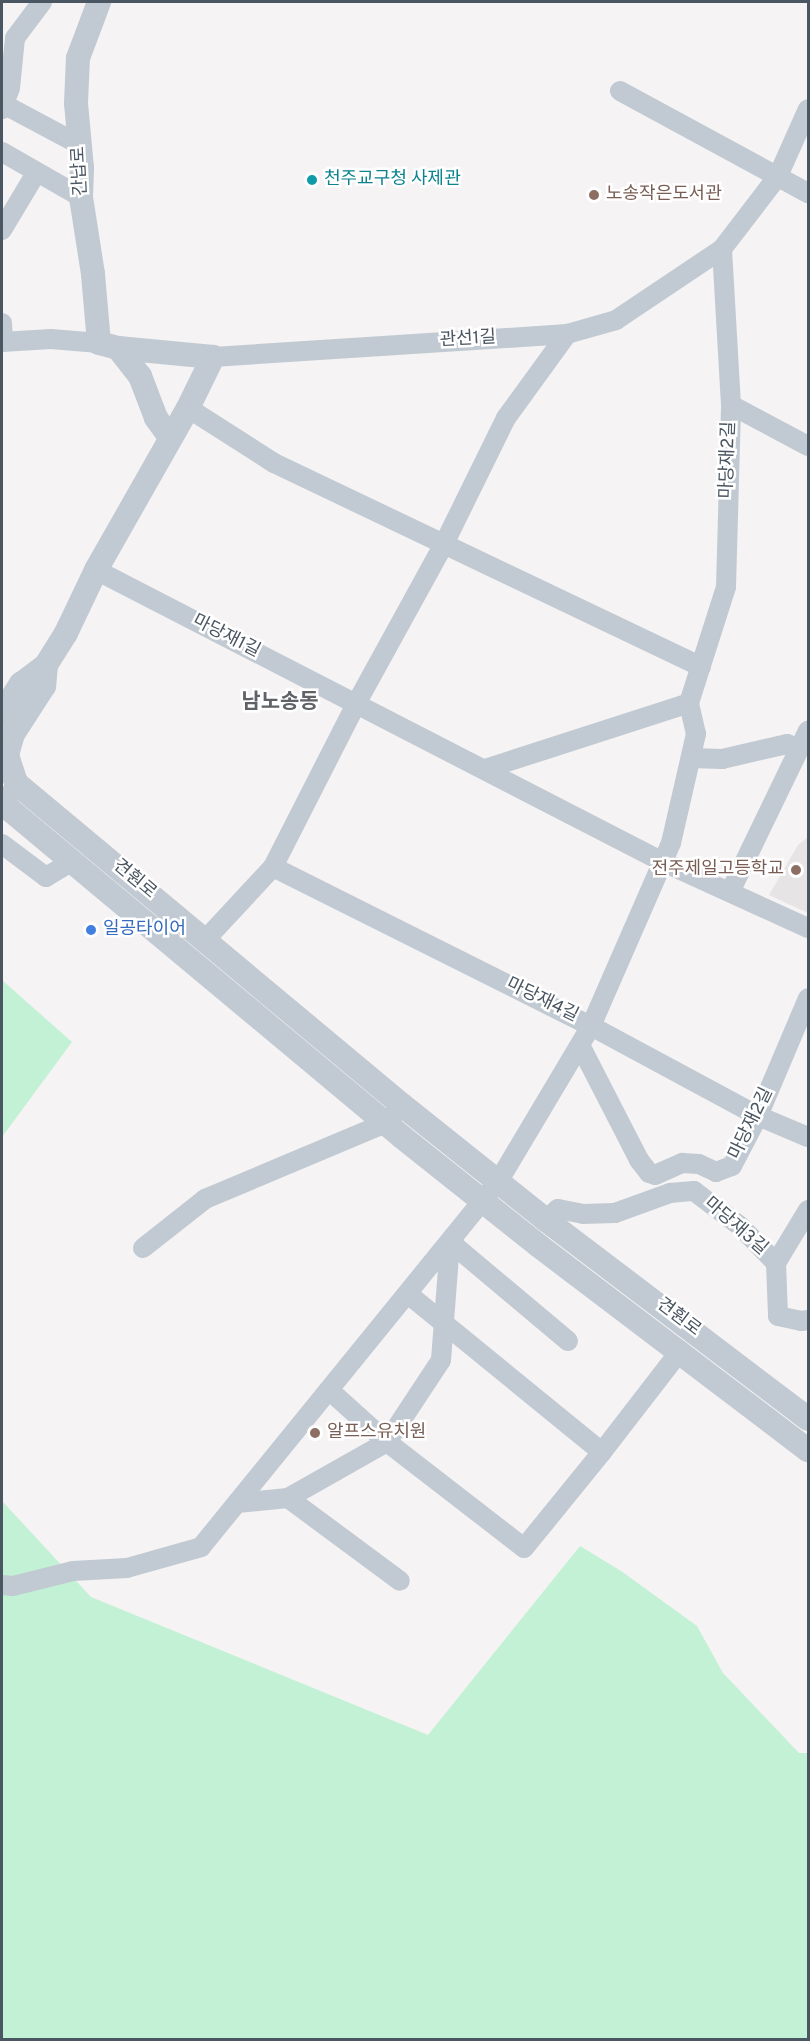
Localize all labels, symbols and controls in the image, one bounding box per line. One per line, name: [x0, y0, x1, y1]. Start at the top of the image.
street label: 간납로: [69, 146, 93, 196]
place label: 천주교구청 사제관: [324, 169, 461, 191]
marker: 천주교구청 사제관: [305, 173, 319, 187]
place label: 노송작은도서관: [606, 184, 722, 206]
marker: 노송작은도서관: [587, 188, 601, 202]
street label: 관선1길: [439, 328, 497, 352]
street label: 마당재2길: [717, 421, 741, 499]
street label: 마당재1길: [189, 611, 263, 663]
district label: 남노송동: [241, 690, 319, 716]
street label: 견훤로: [108, 856, 160, 904]
place label: 전주제일고등학교: [652, 859, 784, 881]
marker: 전주제일고등학교: [789, 863, 803, 877]
place label: 일공타이어: [103, 919, 186, 941]
marker: 일공타이어: [84, 923, 98, 937]
street label: 마당재4길: [502, 974, 582, 1028]
street label: 마당재2길: [725, 1085, 779, 1163]
street label: 마당재3길: [699, 1194, 771, 1260]
street label: 견훤로: [652, 1294, 704, 1342]
place label: 알프스유치원: [327, 1422, 426, 1444]
marker: 알프스유치원: [308, 1426, 322, 1440]

